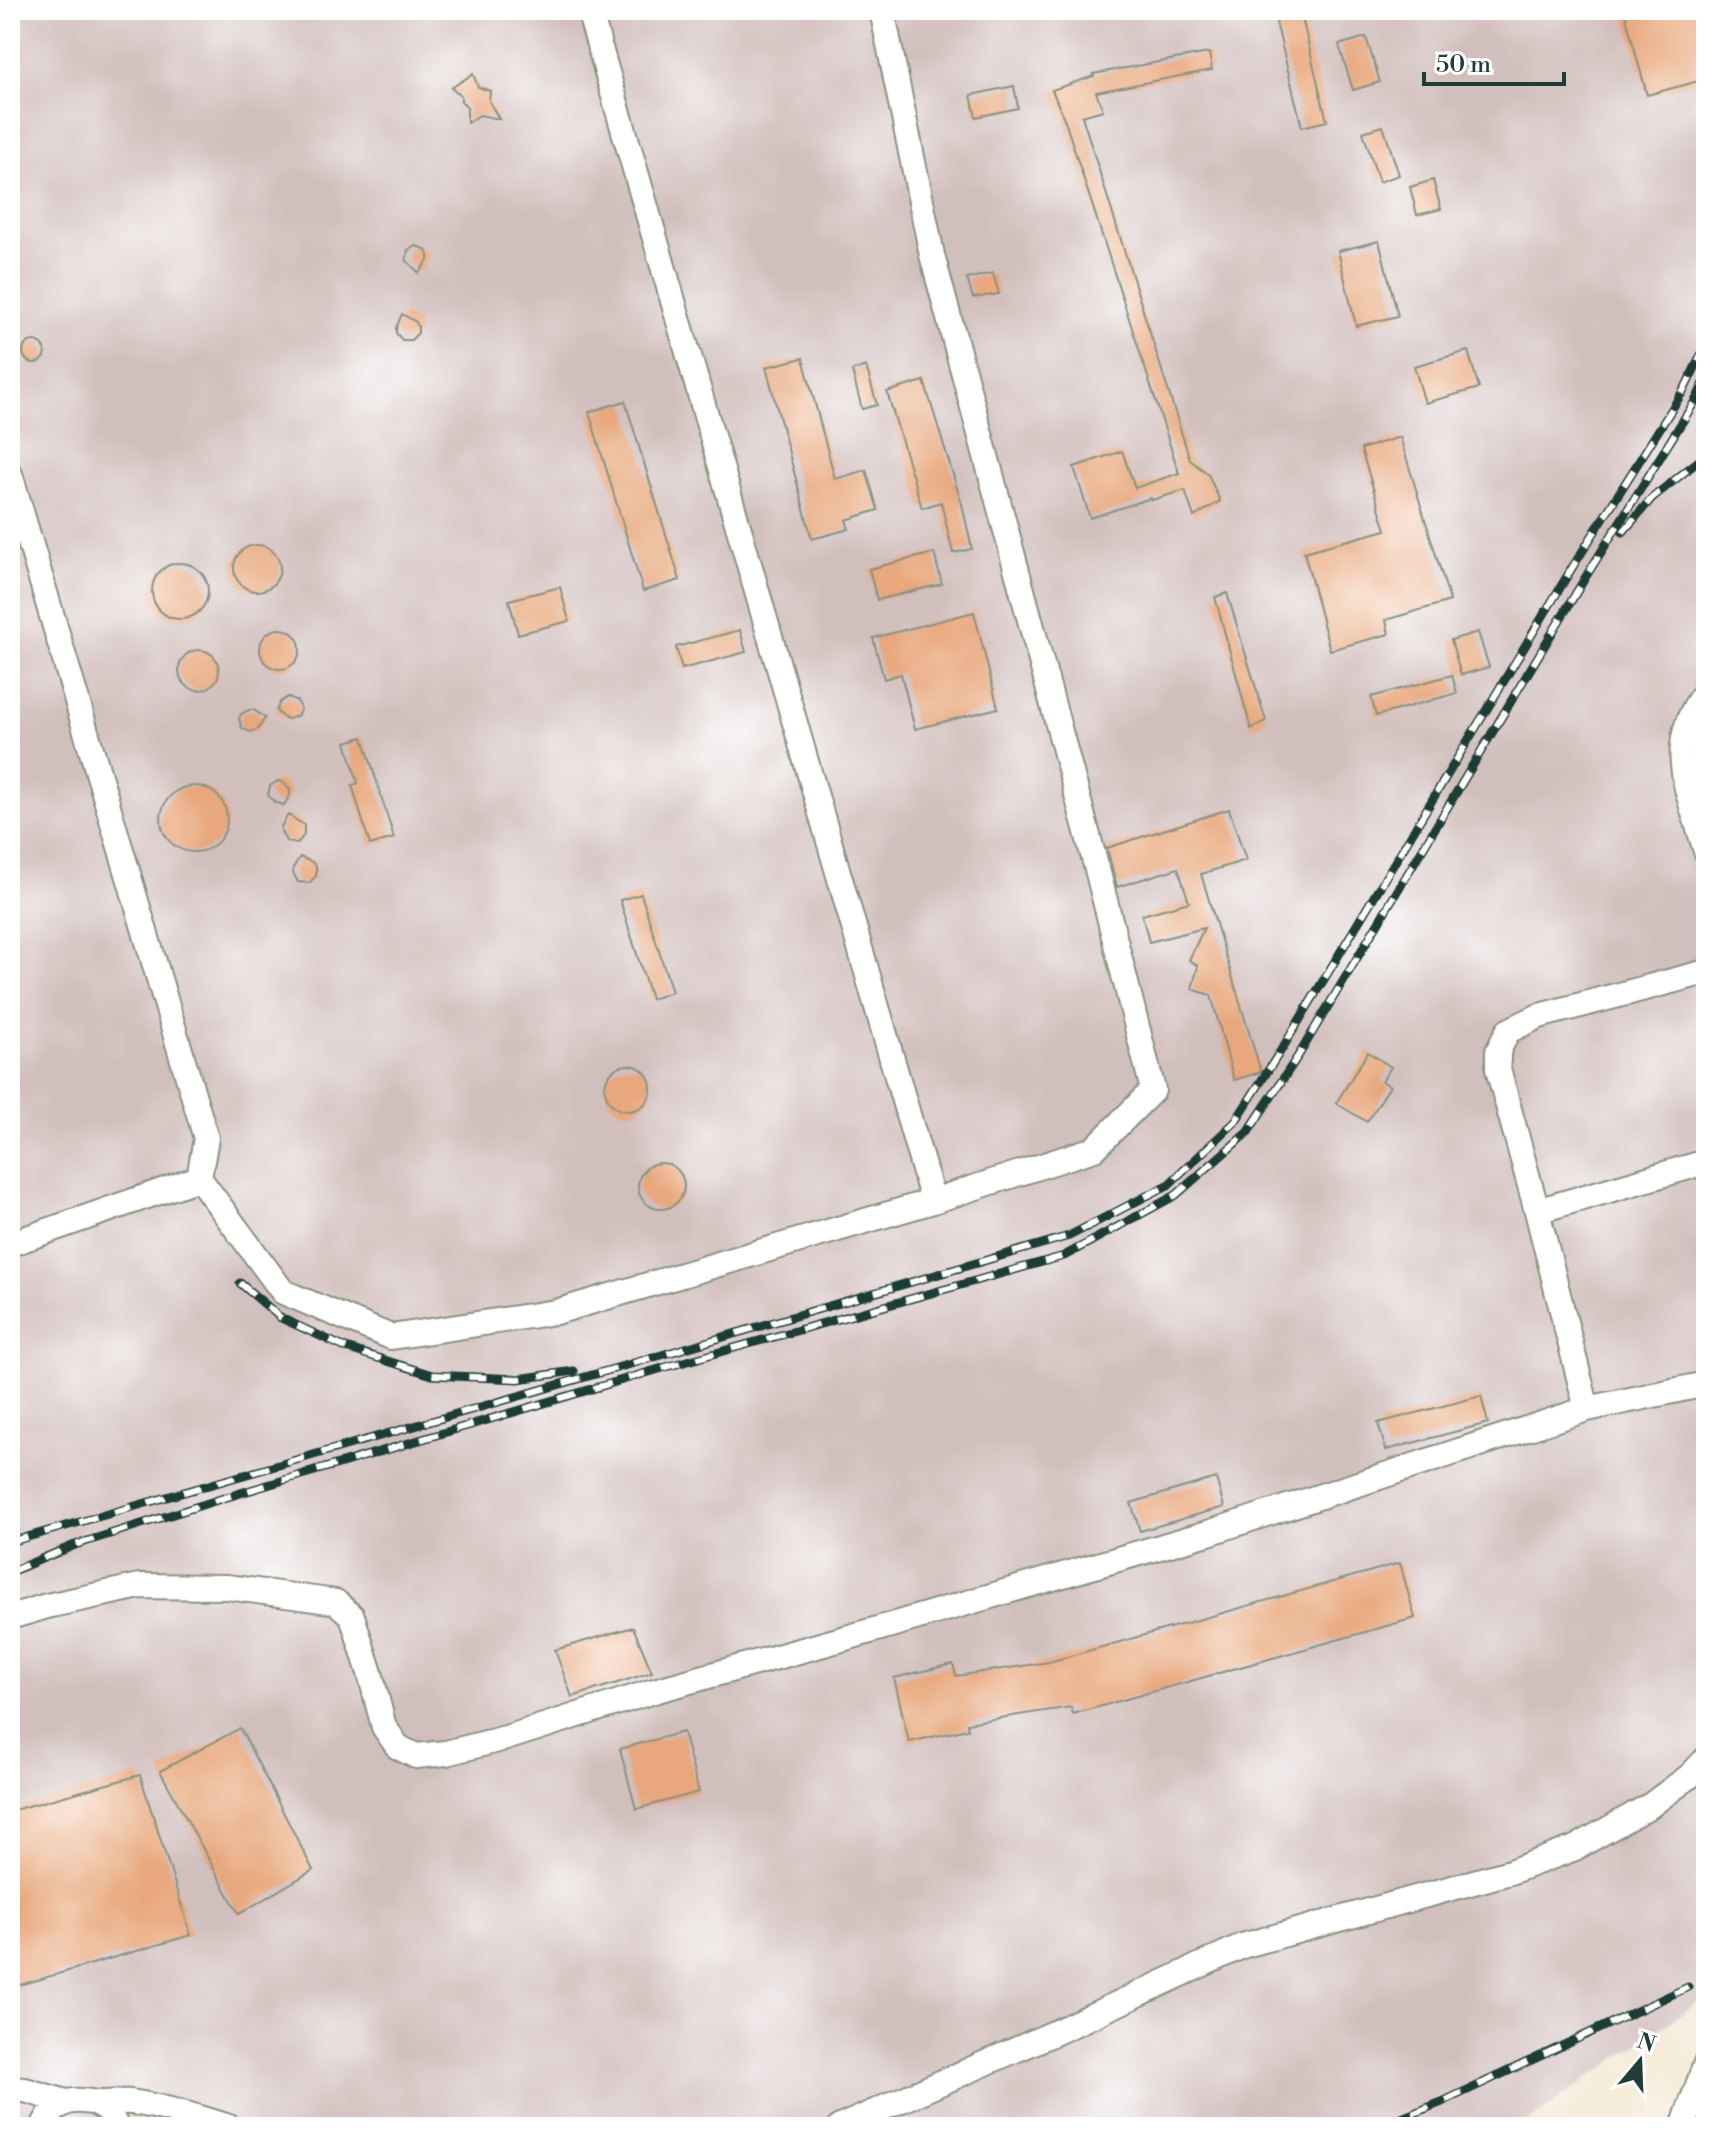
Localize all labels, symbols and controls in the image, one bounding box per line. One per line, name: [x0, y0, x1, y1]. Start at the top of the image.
scale bar: [1424, 36, 1564, 86]
text: 50 m: [1436, 50, 1491, 80]
north arrow: [1600, 2021, 1680, 2101]
text: N: [1633, 2028, 1659, 2059]

